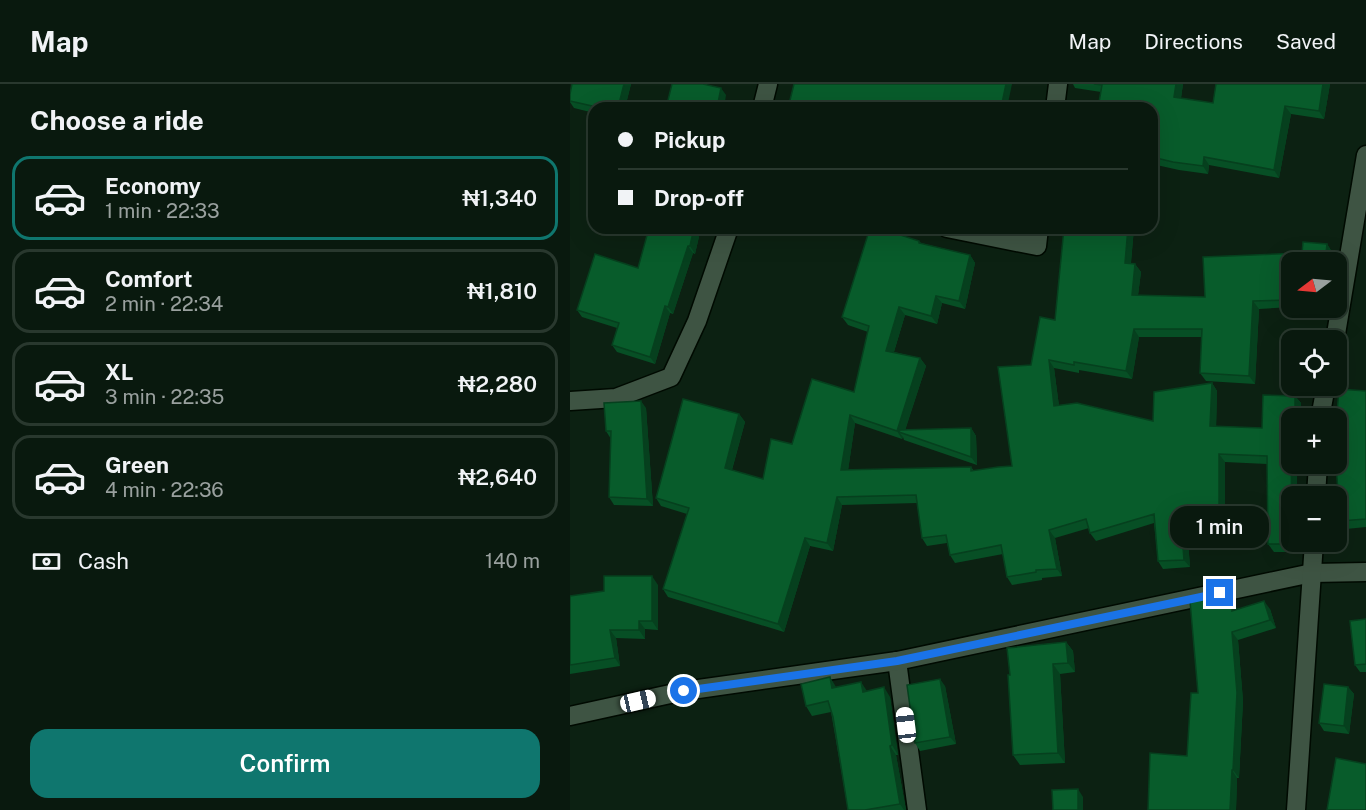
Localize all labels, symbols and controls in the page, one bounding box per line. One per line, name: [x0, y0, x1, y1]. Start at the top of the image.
text: Map: [30, 25, 89, 58]
text: Map: [1069, 29, 1111, 54]
text: Directions: [1144, 29, 1243, 54]
text: Saved: [1276, 29, 1336, 54]
text: Choose a ride: [30, 104, 204, 136]
text: Pickup: [654, 127, 725, 153]
icon: car: [33, 171, 87, 225]
text: Economy: [105, 173, 201, 199]
text: ₦1,340: [462, 185, 537, 211]
text: Drop-off: [654, 185, 744, 211]
text: 1 min · 22:33: [105, 199, 220, 223]
north arrow: [1281, 252, 1347, 318]
map controls: [1281, 252, 1347, 552]
icon: car: [33, 264, 87, 318]
text: Comfort: [105, 266, 192, 292]
text: ₦1,810: [467, 278, 537, 304]
text: 2 min · 22:34: [105, 292, 223, 316]
button: locate: [1281, 330, 1347, 396]
icon: car: [33, 357, 87, 411]
text: XL: [105, 359, 133, 385]
text: ₦2,280: [458, 371, 537, 397]
text: 3 min · 22:35: [105, 385, 224, 409]
button: +: [1281, 408, 1347, 474]
icon: car: [33, 450, 87, 504]
text: Green: [105, 452, 169, 478]
text: ₦2,640: [458, 464, 537, 490]
text: 4 min · 22:36: [105, 478, 224, 502]
button: −: [1281, 486, 1347, 552]
callout: 1 min: [1170, 506, 1270, 548]
text: 1 min: [1196, 515, 1243, 539]
icon: cash: [30, 545, 63, 578]
text: Cash: [78, 548, 129, 574]
text: 140 m: [485, 549, 540, 573]
route end: [1206, 579, 1233, 606]
route start: [670, 677, 697, 704]
car: [618, 688, 658, 714]
car: [895, 706, 917, 744]
button: Confirm: [30, 729, 540, 798]

